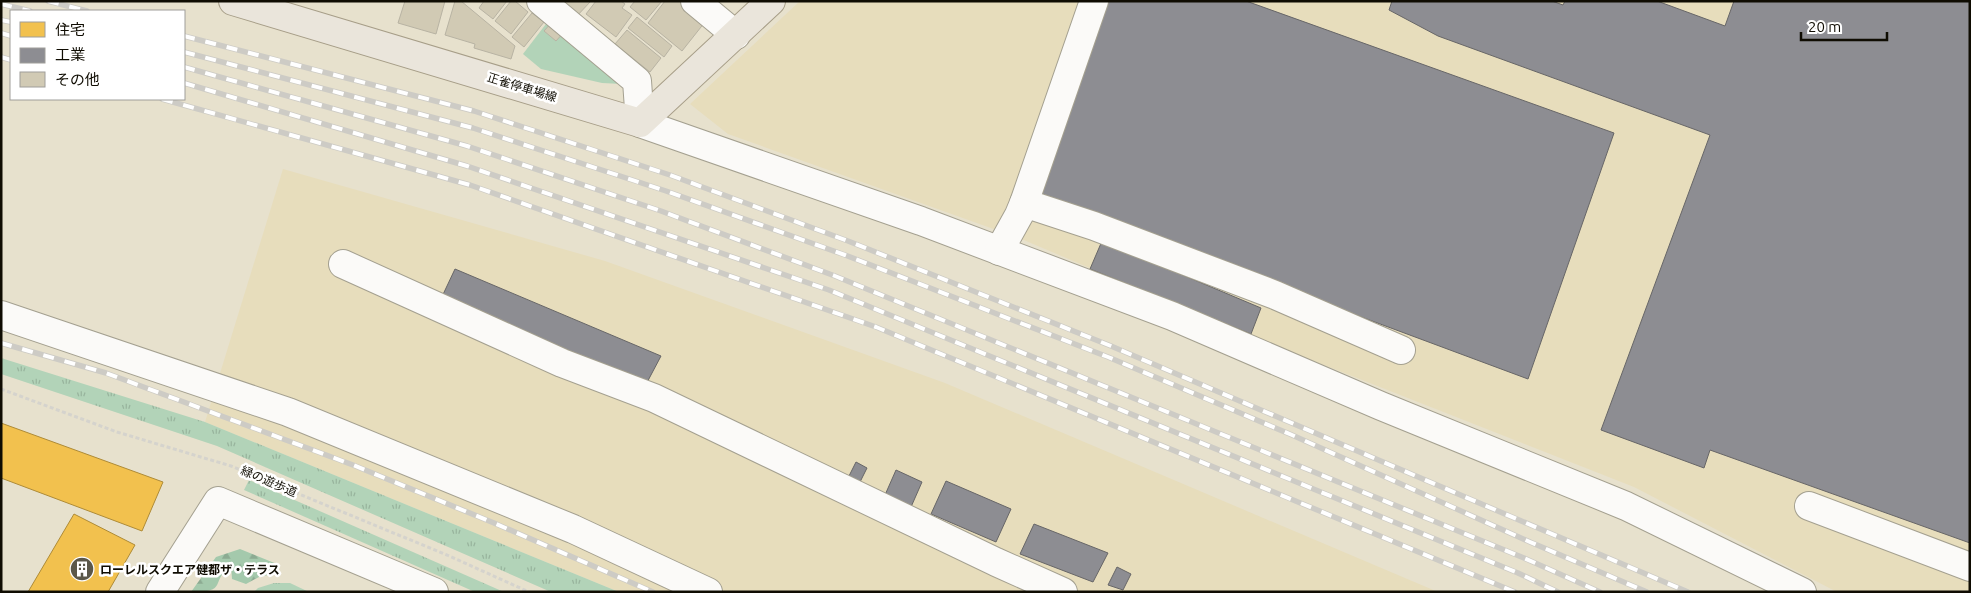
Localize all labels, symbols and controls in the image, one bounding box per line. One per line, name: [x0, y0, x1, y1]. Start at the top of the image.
legend: [10, 10, 185, 100]
scale bar: [1801, 10, 1887, 42]
text: 20 m: [1808, 18, 1841, 35]
text: 住宅: [55, 21, 85, 38]
text: 工業: [55, 46, 85, 63]
street label: 正雀停車場線: [486, 70, 558, 104]
text: その他: [55, 71, 100, 88]
street label: 緑の遊歩道: [239, 463, 299, 499]
building icon: ローレルスクエア健都ザ・テラス: [69, 556, 95, 582]
place label: ローレルスクエア健都ザ・テラス: [100, 563, 280, 576]

